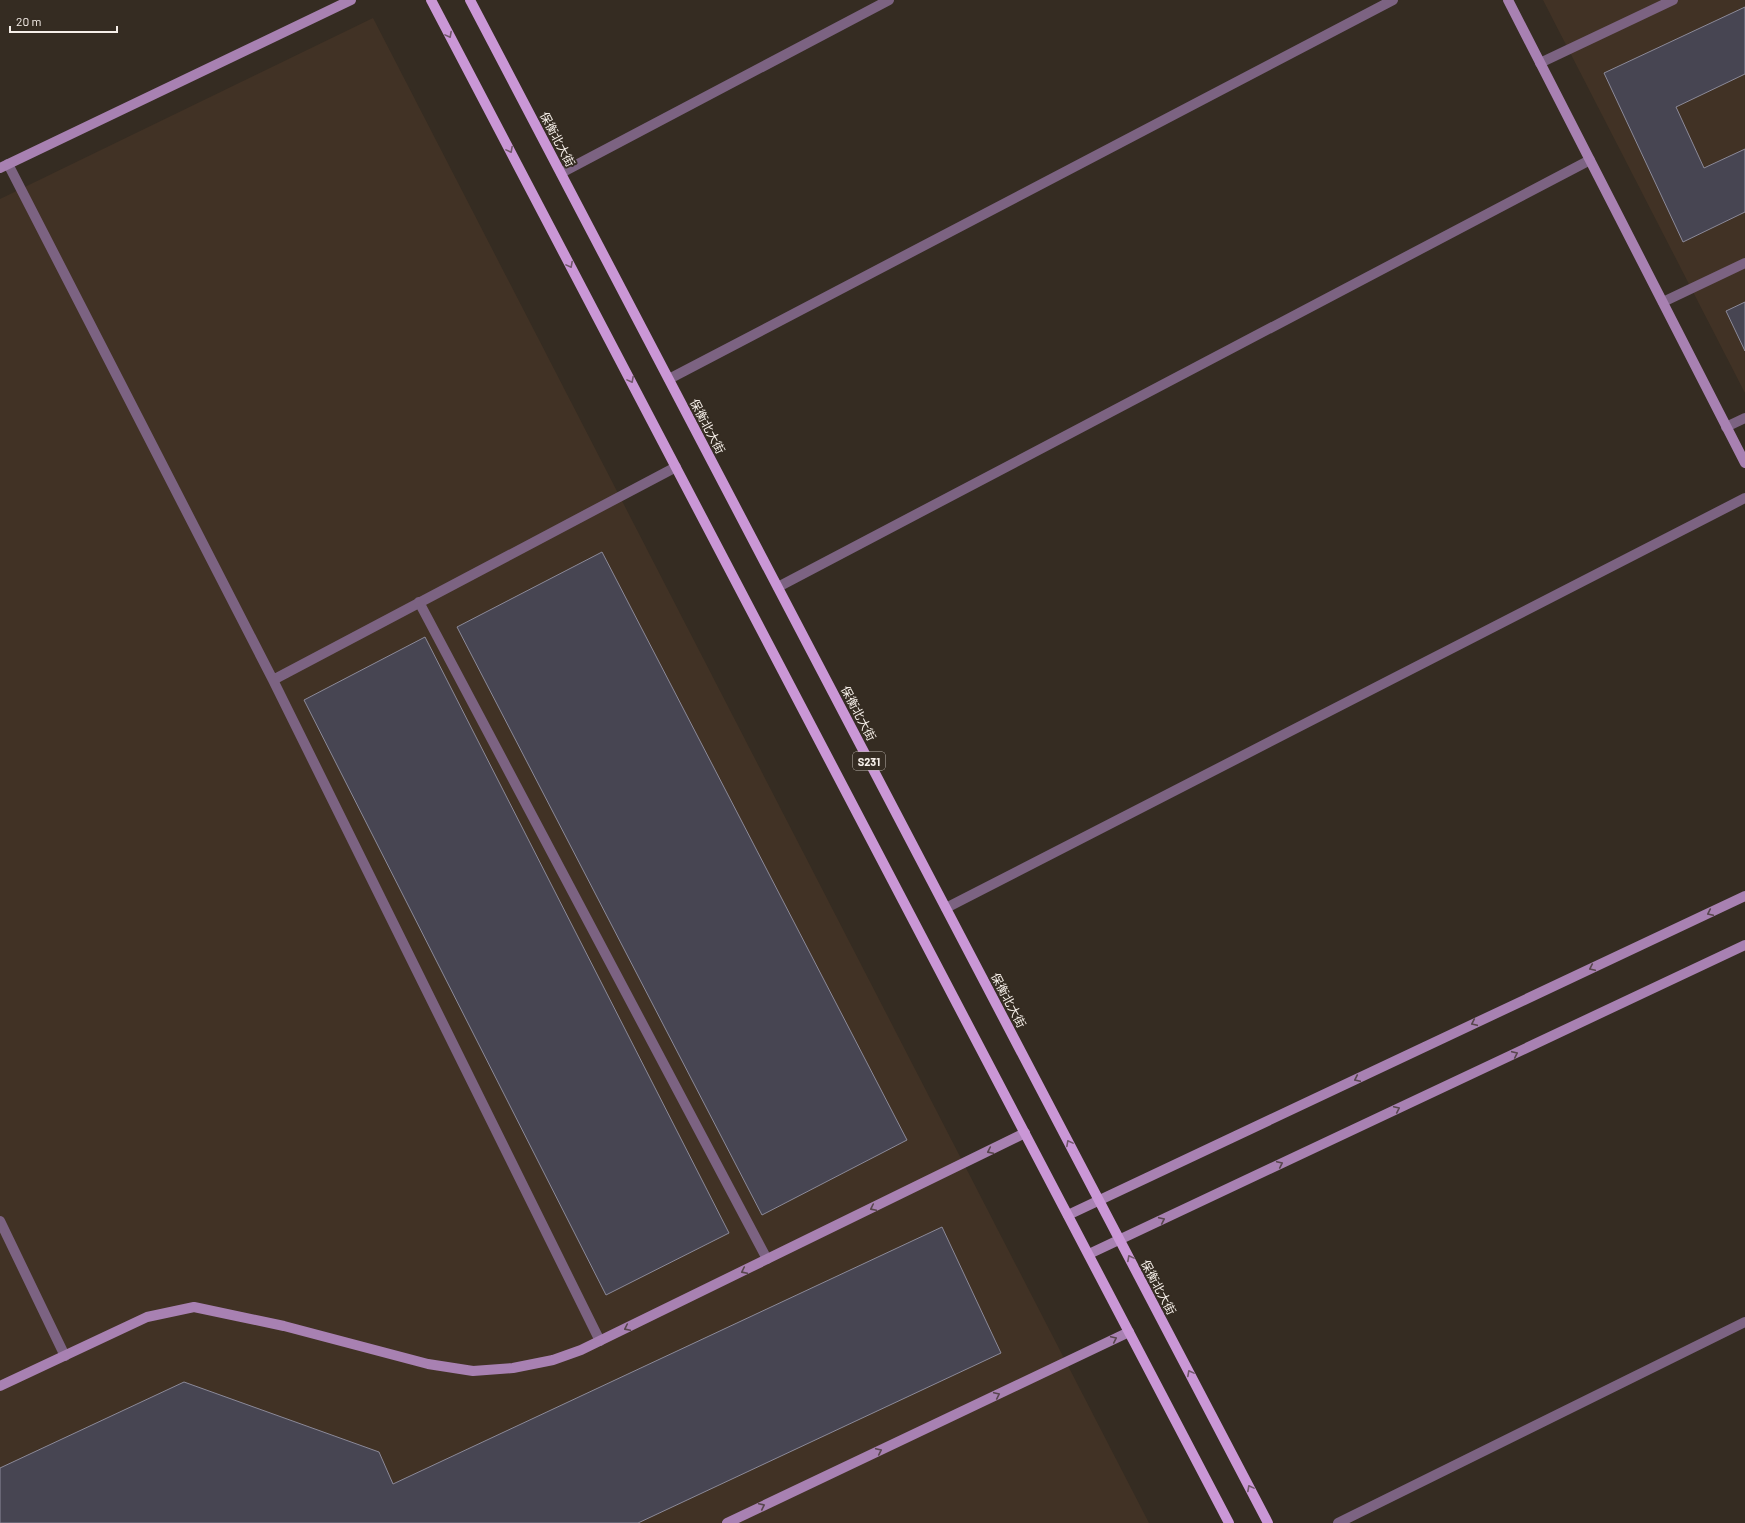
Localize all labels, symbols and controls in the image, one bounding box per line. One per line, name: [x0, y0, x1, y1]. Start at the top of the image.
scale bar: [10, 8, 117, 34]
text: 20 m: [16, 14, 42, 28]
one-way arrow: [445, 30, 452, 38]
street label: 保衡北大街: [538, 109, 578, 169]
one-way arrow: [505, 146, 513, 153]
one-way arrow: [565, 261, 573, 268]
one-way arrow: [626, 376, 633, 383]
street label: 保衡北大街: [688, 396, 728, 456]
street label: 保衡北大街: [839, 683, 879, 743]
road number: S231: [853, 752, 885, 770]
one-way arrow: [1706, 908, 1714, 916]
one-way arrow: [1589, 963, 1596, 971]
street label: 保衡北大街: [989, 970, 1029, 1030]
one-way arrow: [1471, 1018, 1479, 1026]
one-way arrow: [1511, 1051, 1518, 1059]
one-way arrow: [1353, 1074, 1361, 1082]
one-way arrow: [1393, 1106, 1401, 1114]
one-way arrow: [1066, 1140, 1074, 1147]
one-way arrow: [987, 1146, 995, 1154]
one-way arrow: [1275, 1161, 1283, 1169]
one-way arrow: [870, 1203, 878, 1211]
one-way arrow: [1158, 1217, 1165, 1225]
one-way arrow: [1127, 1255, 1134, 1262]
street label: 保衡北大街: [1139, 1257, 1179, 1317]
one-way arrow: [741, 1266, 748, 1274]
one-way arrow: [624, 1323, 631, 1331]
one-way arrow: [1110, 1336, 1117, 1344]
one-way arrow: [1187, 1370, 1195, 1378]
one-way arrow: [992, 1392, 1000, 1400]
one-way arrow: [875, 1448, 883, 1456]
one-way arrow: [1248, 1485, 1255, 1493]
one-way arrow: [757, 1503, 765, 1511]

